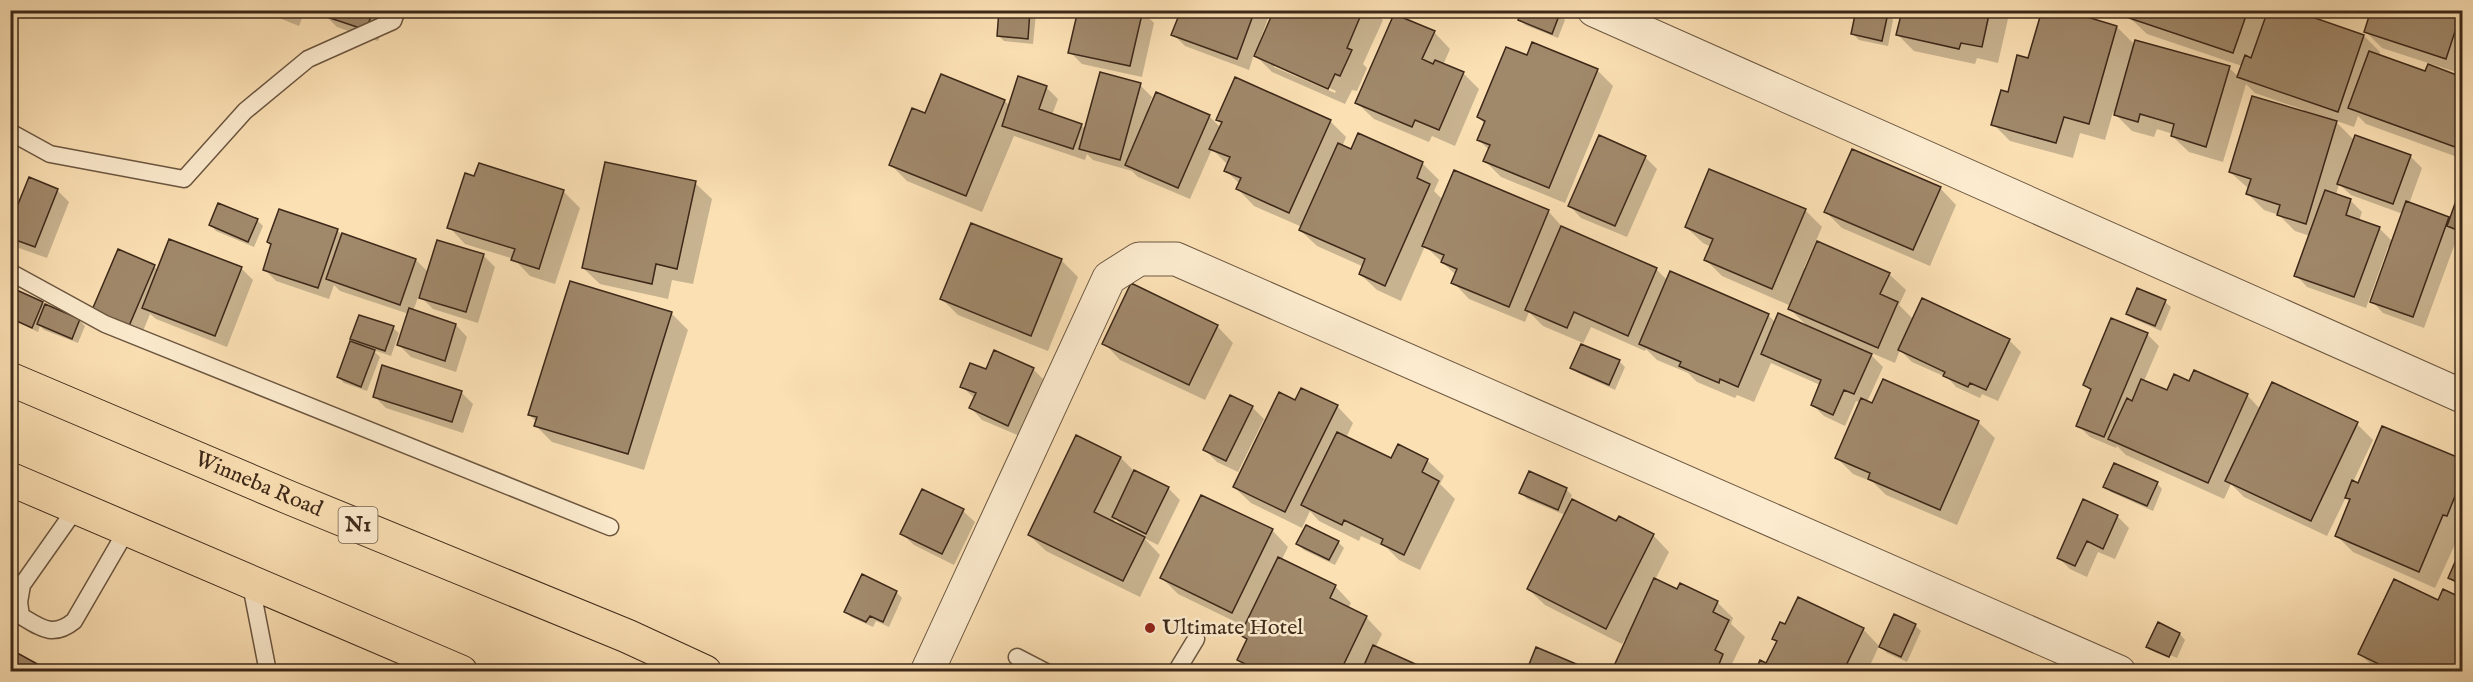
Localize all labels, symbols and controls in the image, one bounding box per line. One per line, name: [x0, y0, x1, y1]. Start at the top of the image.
street label: Winneba Road: [190, 445, 327, 524]
road number: N1: [338, 507, 378, 543]
place label: Ultimate Hotel: [1162, 614, 1303, 642]
marker: Ultimate Hotel: [1143, 621, 1157, 635]

